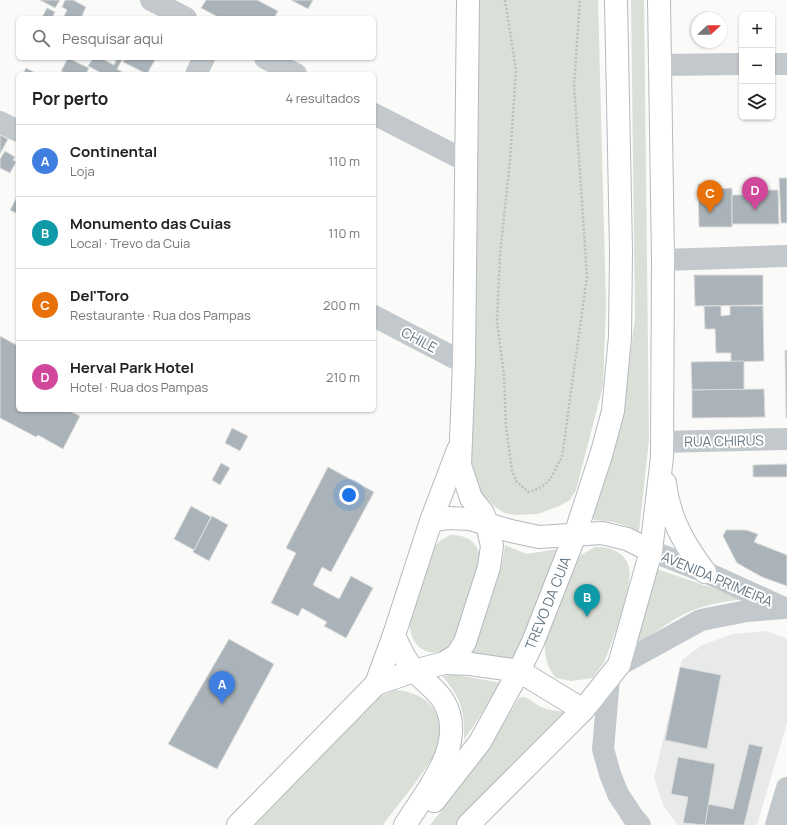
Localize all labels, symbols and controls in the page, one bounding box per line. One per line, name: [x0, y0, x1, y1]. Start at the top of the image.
north arrow: [691, 12, 727, 48]
map controls: [739, 12, 775, 120]
button: +: [739, 12, 775, 48]
search box: [16, 16, 376, 60]
icon: search: [30, 27, 52, 49]
text: Pesquisar aqui: [62, 28, 163, 49]
button: −: [739, 48, 775, 84]
button: layers: [739, 84, 775, 120]
text: Por perto: [32, 87, 108, 110]
text: 4 resultados: [285, 89, 360, 107]
text: Continental: [70, 141, 157, 162]
text: A: [41, 152, 49, 170]
text: 110 m: [328, 152, 360, 170]
text: Loja: [70, 162, 95, 180]
pin: D: [742, 177, 768, 210]
pin: C: [697, 180, 723, 213]
text: Monumento das Cuias: [70, 213, 231, 234]
text: B: [41, 224, 49, 242]
text: 110 m: [328, 224, 360, 242]
text: Local · Trevo da Cuia: [70, 234, 190, 252]
text: Del'Toro: [70, 285, 129, 306]
text: C: [40, 296, 50, 314]
text: 200 m: [323, 296, 360, 314]
text: Restaurante · Rua dos Pampas: [70, 306, 251, 324]
street label: CHILE: [398, 322, 440, 357]
text: Herval Park Hotel: [70, 357, 194, 378]
text: D: [40, 368, 50, 386]
text: 210 m: [326, 368, 360, 386]
text: Hotel · Rua dos Pampas: [70, 378, 208, 396]
street label: RUA CHIRUS: [684, 430, 764, 451]
your location: [339, 485, 359, 505]
street label: AVENIDA PRIMEIRA: [659, 547, 776, 611]
street label: TREVO DA CUIA: [520, 553, 575, 652]
pin: B: [574, 584, 600, 617]
pin: A: [209, 671, 235, 704]

